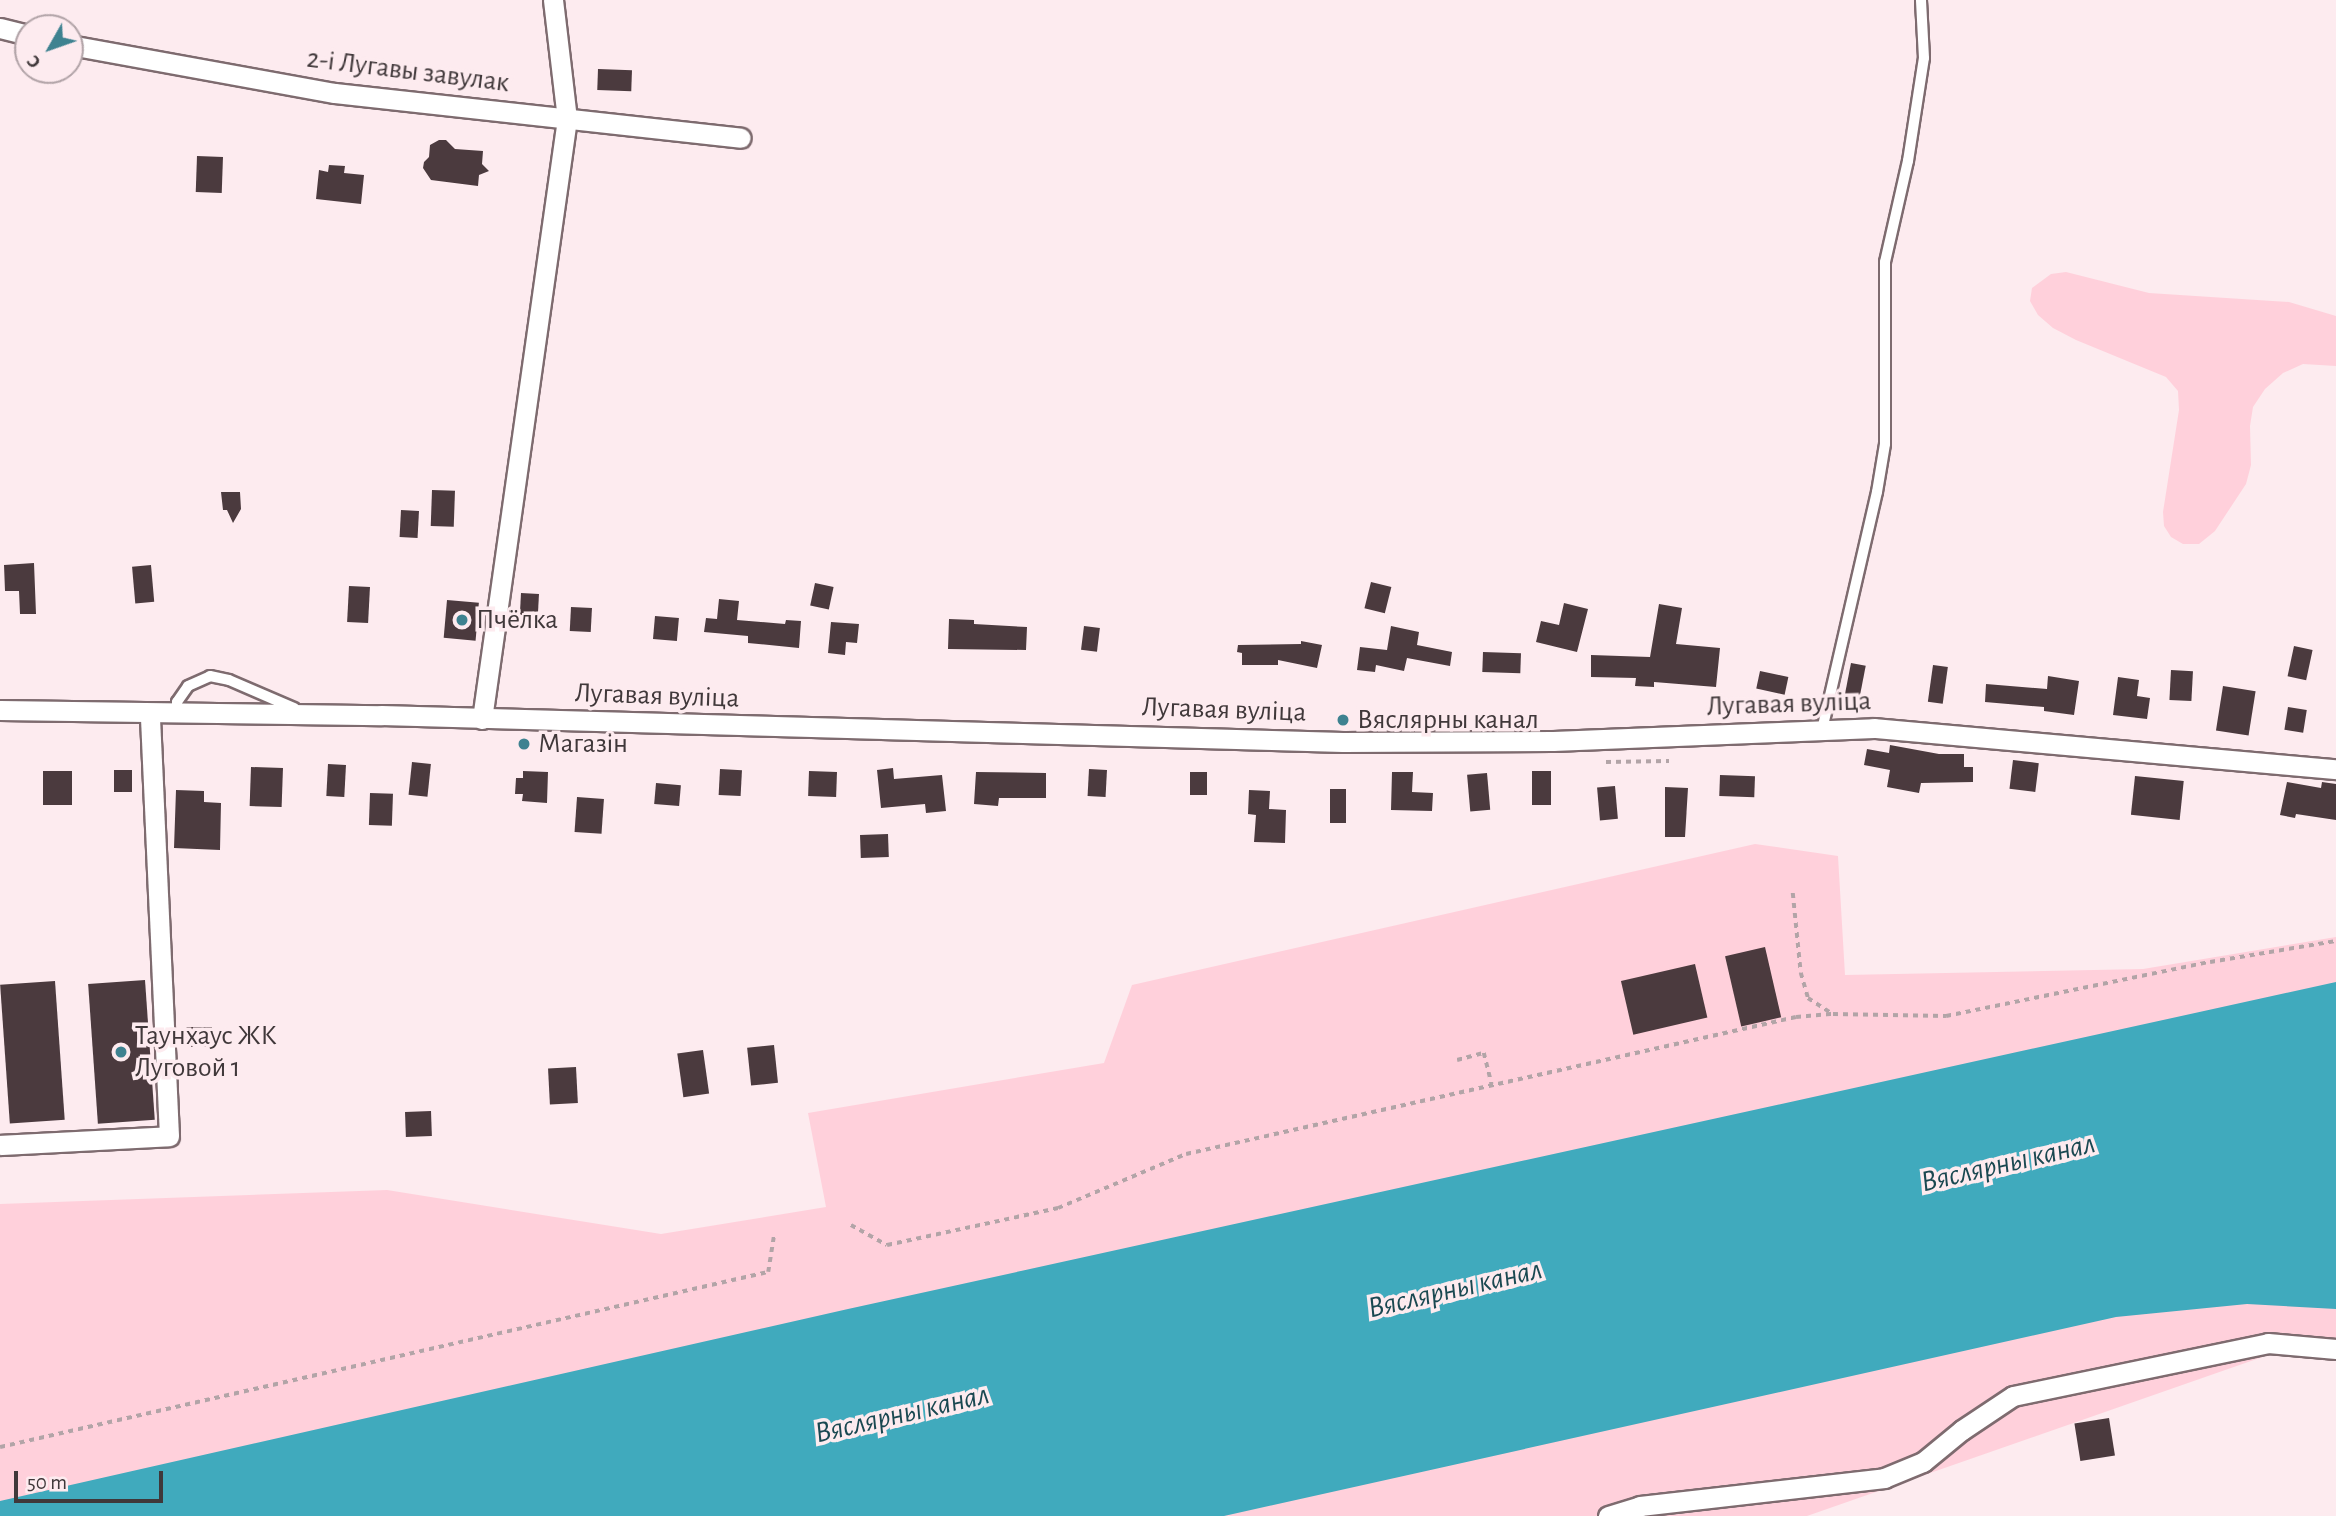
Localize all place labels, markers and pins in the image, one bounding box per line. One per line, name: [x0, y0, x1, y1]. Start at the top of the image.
place label: Пчёлка: [476, 603, 558, 637]
marker: Пчёлка: [454, 612, 470, 628]
place label: Вяслярны канал: [1357, 703, 1539, 737]
marker: Вяслярны канал: [1335, 712, 1351, 728]
place label: Магазін: [538, 727, 628, 761]
marker: Магазін: [516, 736, 532, 752]
place label: Таунхаус ЖК Луговой 1: [135, 1019, 277, 1085]
marker: Таунхаус ЖК Луговой 1: [113, 1044, 129, 1060]

